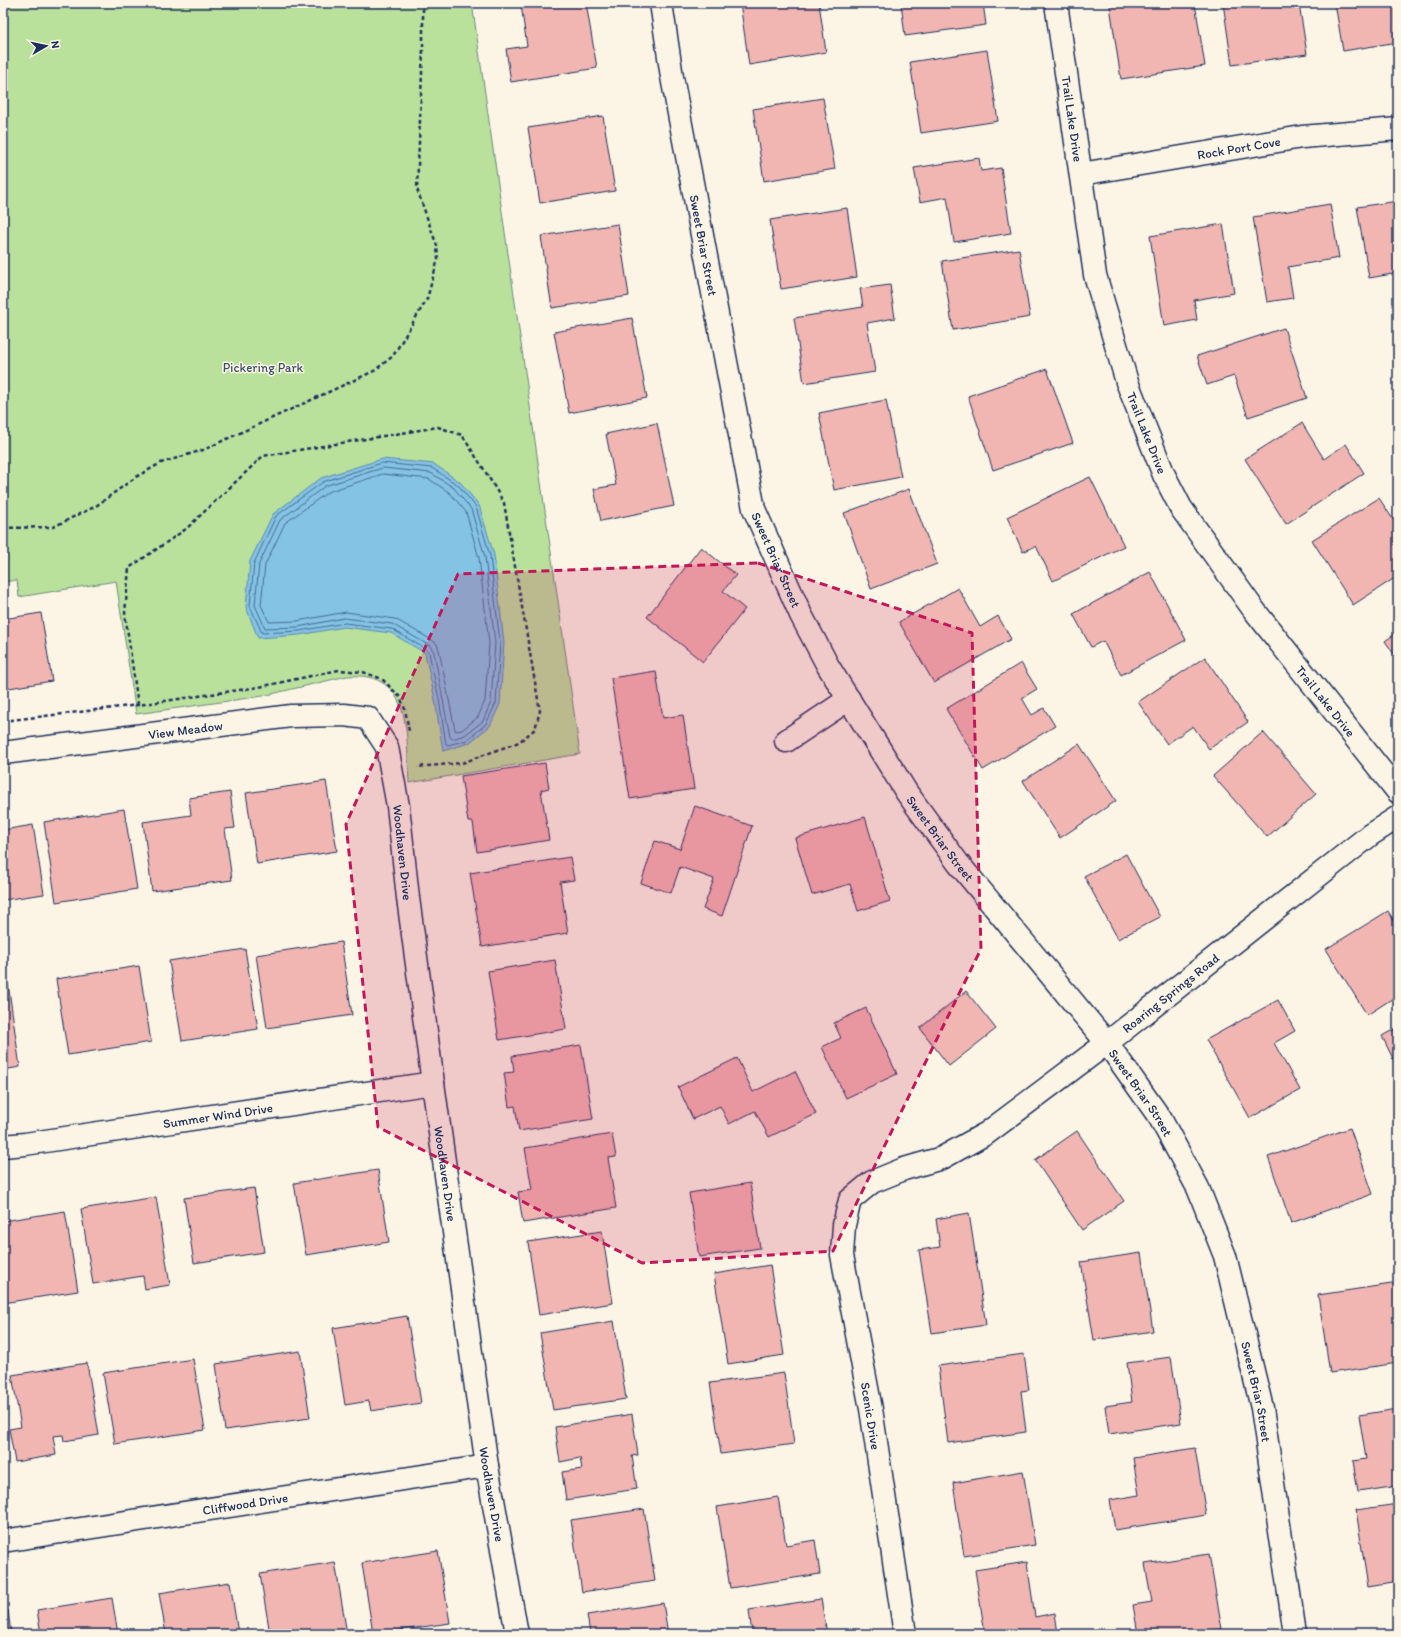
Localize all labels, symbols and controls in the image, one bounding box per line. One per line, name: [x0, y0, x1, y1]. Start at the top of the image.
north arrow: [26, 26, 66, 66]
text: N: [48, 40, 62, 49]
street label: Trail Lake Drive: [1059, 75, 1086, 163]
street label: Rock Port Cove: [1196, 134, 1282, 162]
street label: Sweet Briar Street: [686, 193, 720, 297]
park label: Pickering Park: [223, 360, 304, 375]
street label: Trail Lake Drive: [1124, 390, 1170, 476]
street label: Sweet Briar Street: [748, 510, 804, 610]
street label: Trail Lake Drive: [1293, 662, 1358, 740]
street label: View Meadow: [147, 718, 224, 742]
street label: Sweet Briar Street: [903, 793, 977, 884]
street label: Woodhaven Drive: [390, 804, 415, 901]
street label: Roaring Springs Road: [1119, 950, 1222, 1036]
street label: Sweet Briar Street: [1105, 1046, 1175, 1139]
street label: Summer Wind Drive: [162, 1100, 274, 1131]
street label: Woodhaven Drive: [431, 1125, 459, 1222]
street label: Sweet Briar Street: [1238, 1340, 1274, 1443]
street label: Scenic Drive: [858, 1381, 883, 1451]
street label: Woodhaven Drive: [476, 1446, 507, 1543]
street label: Cliffwood Drive: [201, 1490, 289, 1518]

